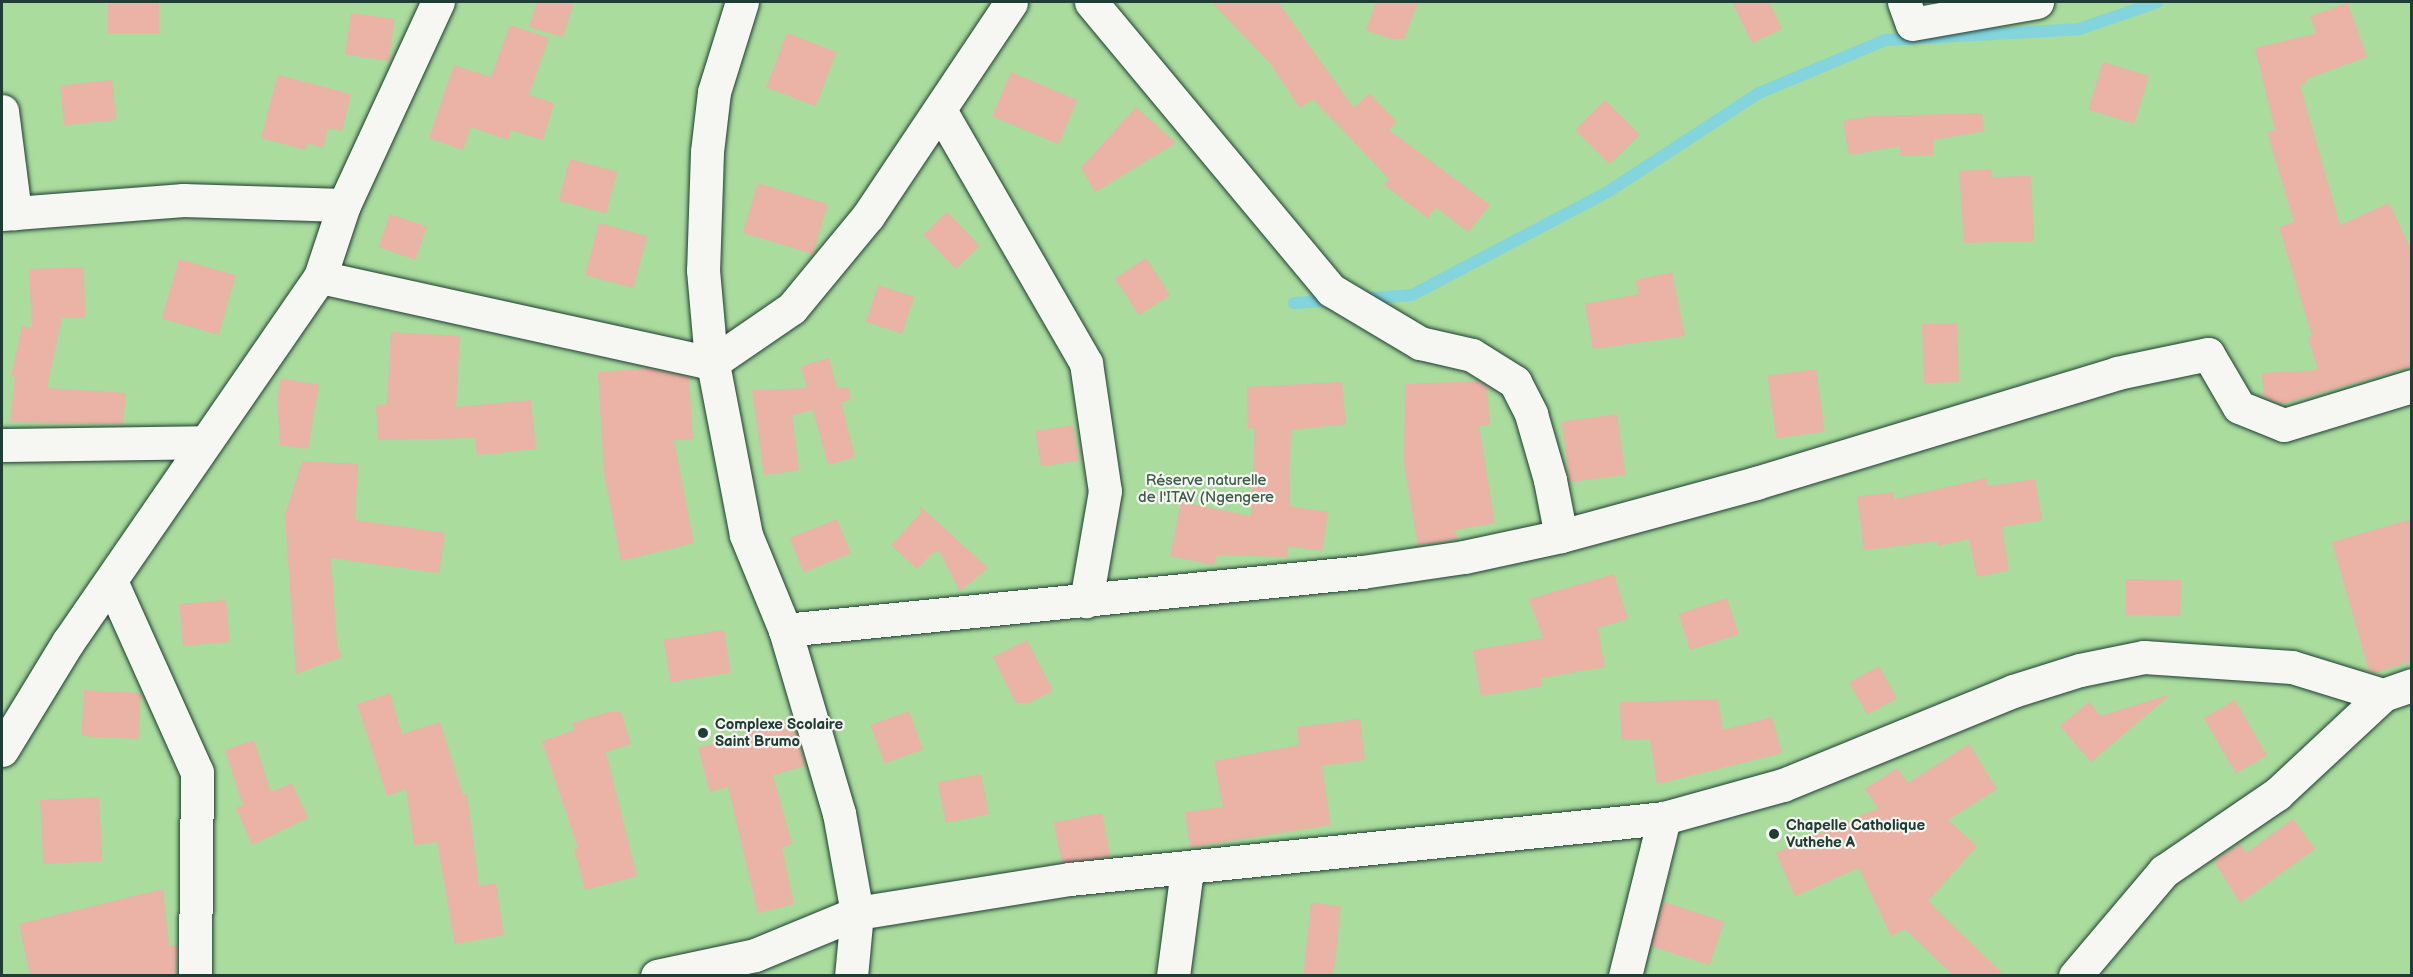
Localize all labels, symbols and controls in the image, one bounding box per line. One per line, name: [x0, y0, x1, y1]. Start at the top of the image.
park label: Réserve naturelle de l'ITAV (Ngengere: [1138, 471, 1274, 506]
place label: Complexe Scolaire Saint Brumo: [715, 715, 843, 750]
marker: Complexe Scolaire Saint Brumo: [696, 726, 710, 740]
place label: Chapelle Catholique Vuthehe A: [1786, 816, 1925, 851]
marker: Chapelle Catholique Vuthehe A: [1767, 827, 1781, 841]

